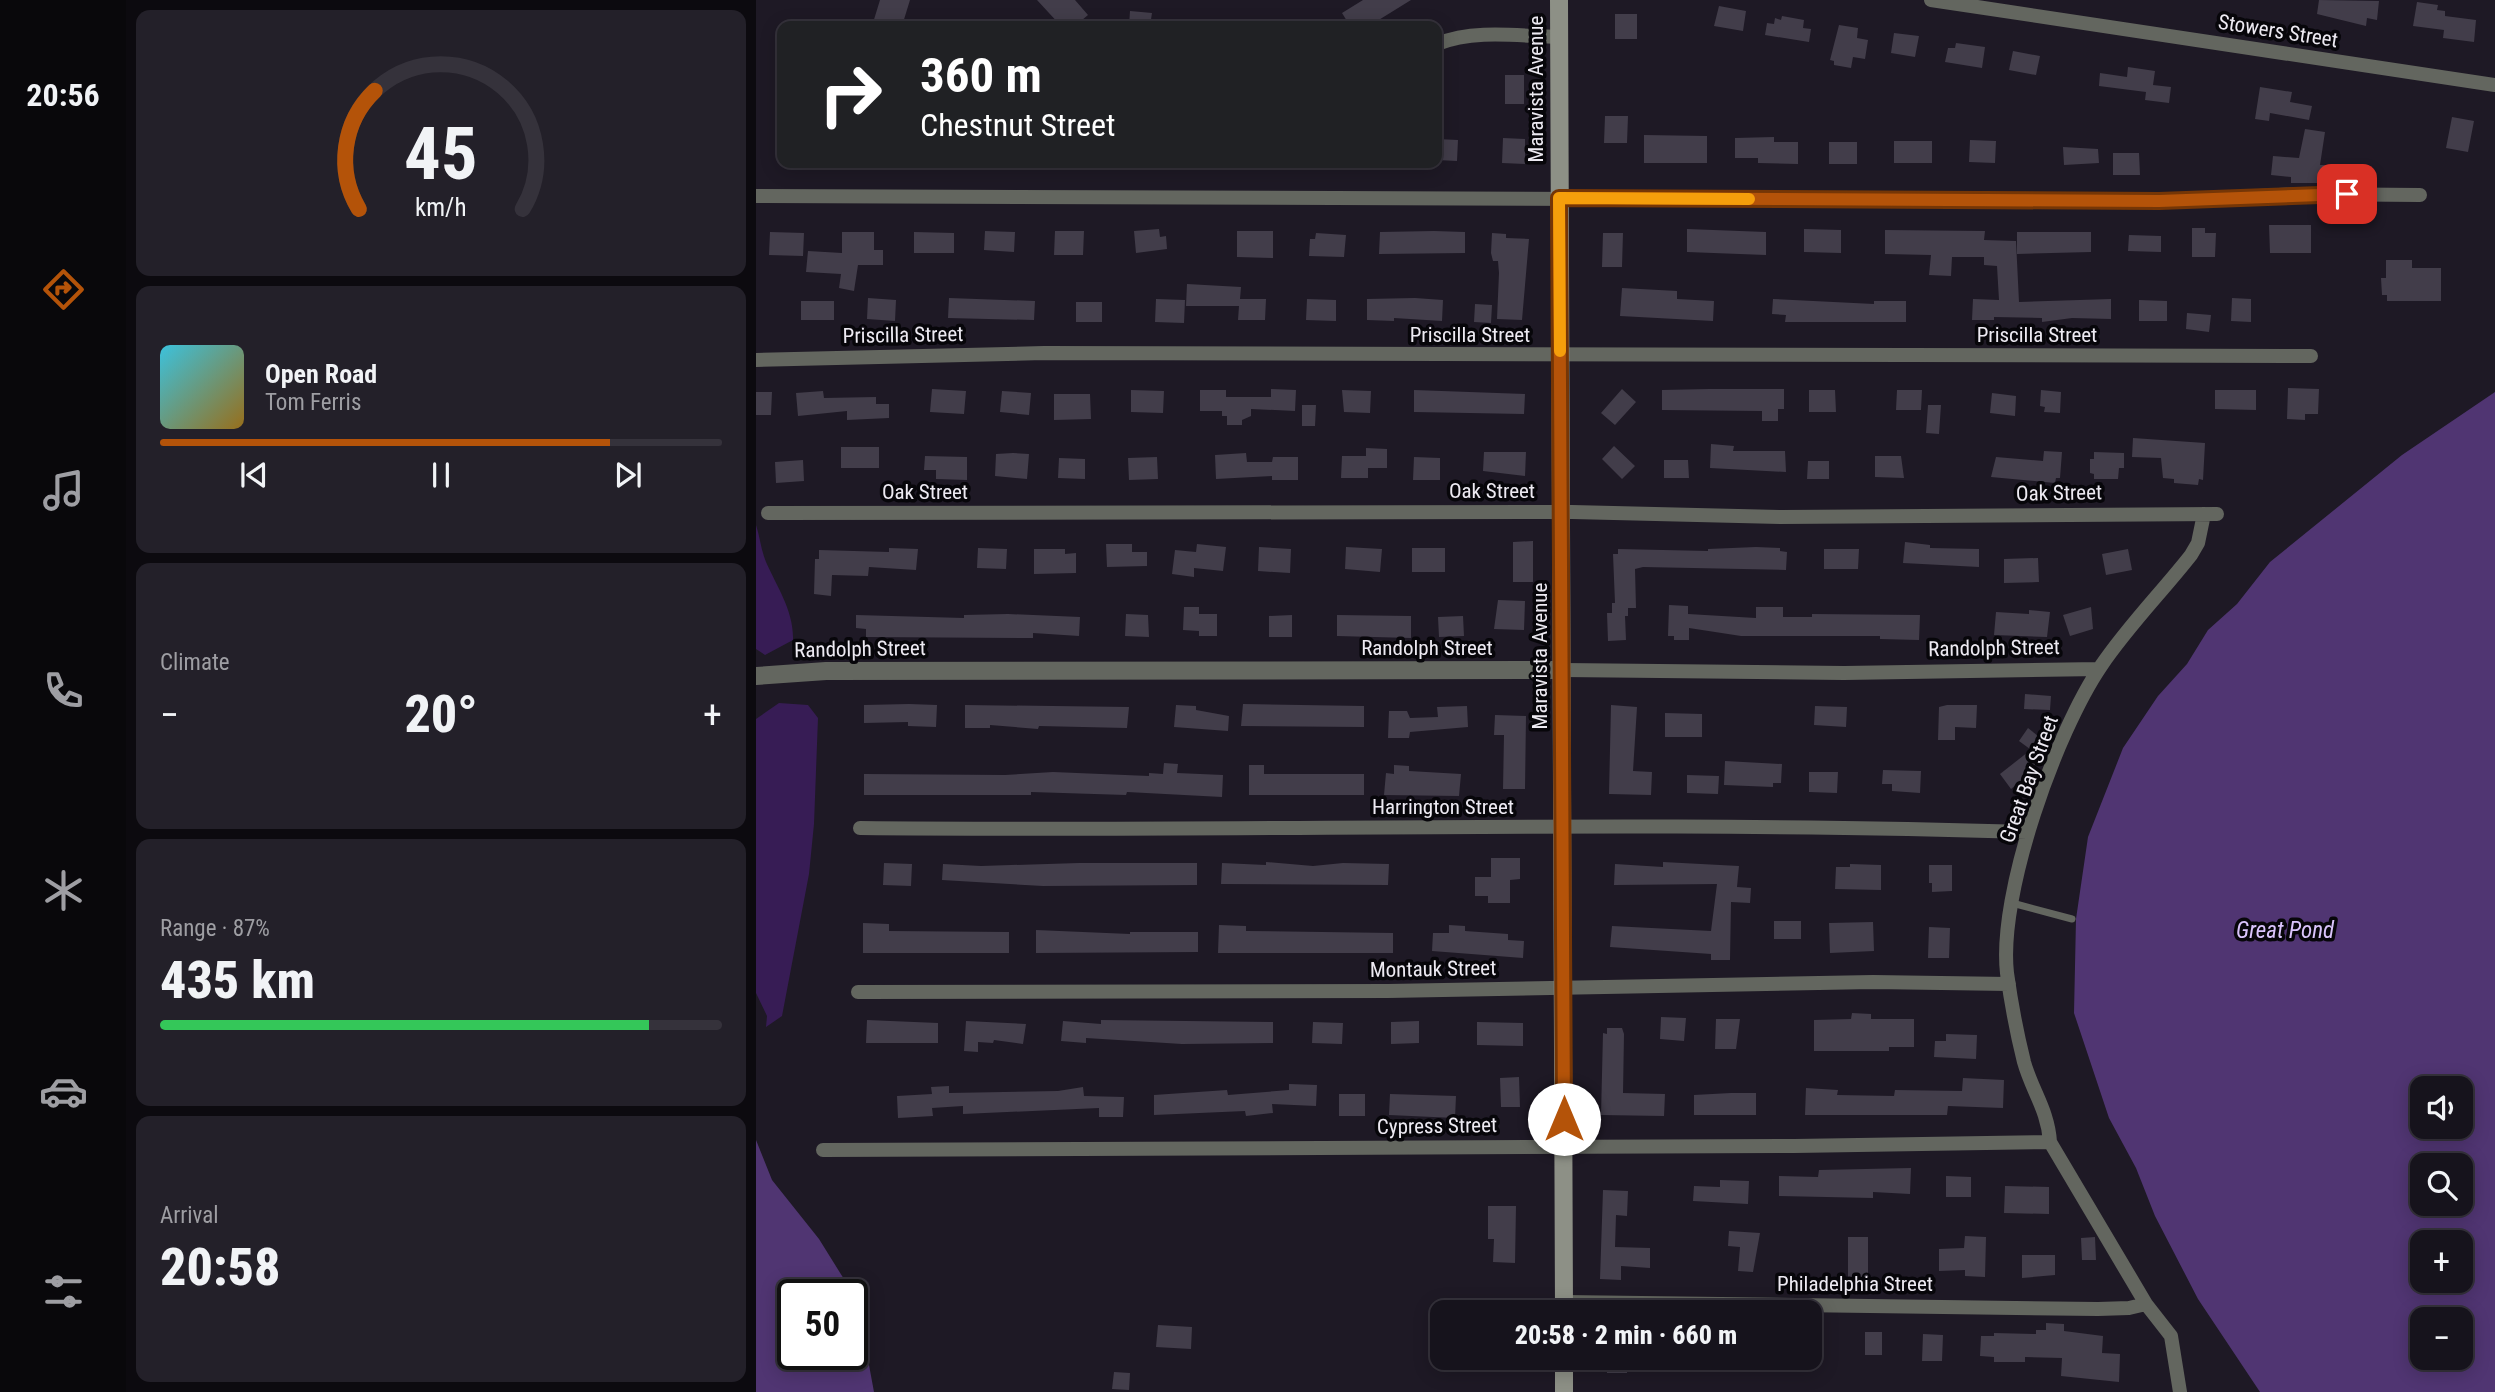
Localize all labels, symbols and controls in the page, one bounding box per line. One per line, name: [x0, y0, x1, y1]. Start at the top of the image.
street label: Stowers Street: [2216, 10, 2340, 52]
street label: Maravista Avenue: [1524, 15, 1548, 162]
text: 360 m: [920, 47, 1042, 104]
icon: right: [805, 49, 896, 140]
text: 20:56: [26, 76, 100, 114]
text: Chestnut Street: [920, 106, 1115, 144]
text: 45: [404, 112, 478, 198]
pin: [2317, 164, 2377, 224]
icon: arrive: [2328, 175, 2366, 213]
text: km/h: [415, 193, 467, 222]
icon: directions: [39, 265, 88, 314]
street label: Priscilla Street: [842, 322, 964, 348]
street label: Priscilla Street: [1410, 323, 1530, 347]
street label: Priscilla Street: [1977, 323, 2097, 347]
text: Open Road: [265, 359, 377, 389]
text: Tom Ferris: [265, 389, 361, 416]
icon: previous: [235, 456, 273, 494]
icon: pause: [422, 456, 460, 494]
icon: next: [609, 456, 647, 494]
icon: music: [39, 466, 88, 515]
street label: Oak Street: [1449, 479, 1535, 503]
street label: Oak Street: [882, 480, 968, 504]
street label: Oak Street: [2016, 480, 2102, 506]
street label: Maravista Avenue: [1528, 582, 1552, 729]
street label: Randolph Street: [1928, 635, 2060, 661]
street label: Randolph Street: [794, 636, 926, 662]
street label: Randolph Street: [1361, 636, 1493, 660]
text: Climate: [160, 649, 230, 676]
icon: phone: [39, 666, 88, 715]
text: 20°: [404, 684, 478, 745]
text: −: [160, 693, 179, 737]
text: +: [703, 693, 722, 737]
street label: Great Bay Street: [1995, 712, 2063, 846]
street label: Harrington Street: [1372, 795, 1514, 819]
icon: climate: [39, 866, 88, 915]
text: Range · 87%: [160, 915, 270, 942]
water label: Great Pond: [2236, 917, 2335, 944]
text: 435 km: [160, 950, 315, 1011]
street label: Montauk Street: [1370, 956, 1496, 982]
icon: car: [39, 1067, 88, 1116]
map controls: [2410, 1076, 2473, 1370]
button: sound: [2410, 1076, 2473, 1139]
position arrow: [1527, 1082, 1601, 1156]
street label: Cypress Street: [1377, 1113, 1497, 1139]
button: search: [2410, 1153, 2473, 1216]
text: Arrival: [160, 1202, 219, 1229]
button: +: [2410, 1230, 2473, 1293]
text: 20:58: [160, 1237, 280, 1298]
icon: filters: [39, 1267, 88, 1316]
street label: Philadelphia Street: [1777, 1272, 1933, 1296]
speed limit sign: 50: [777, 1279, 868, 1370]
button: −: [2410, 1307, 2473, 1370]
text: 20:58 · 2 min · 660 m: [1515, 1320, 1737, 1350]

